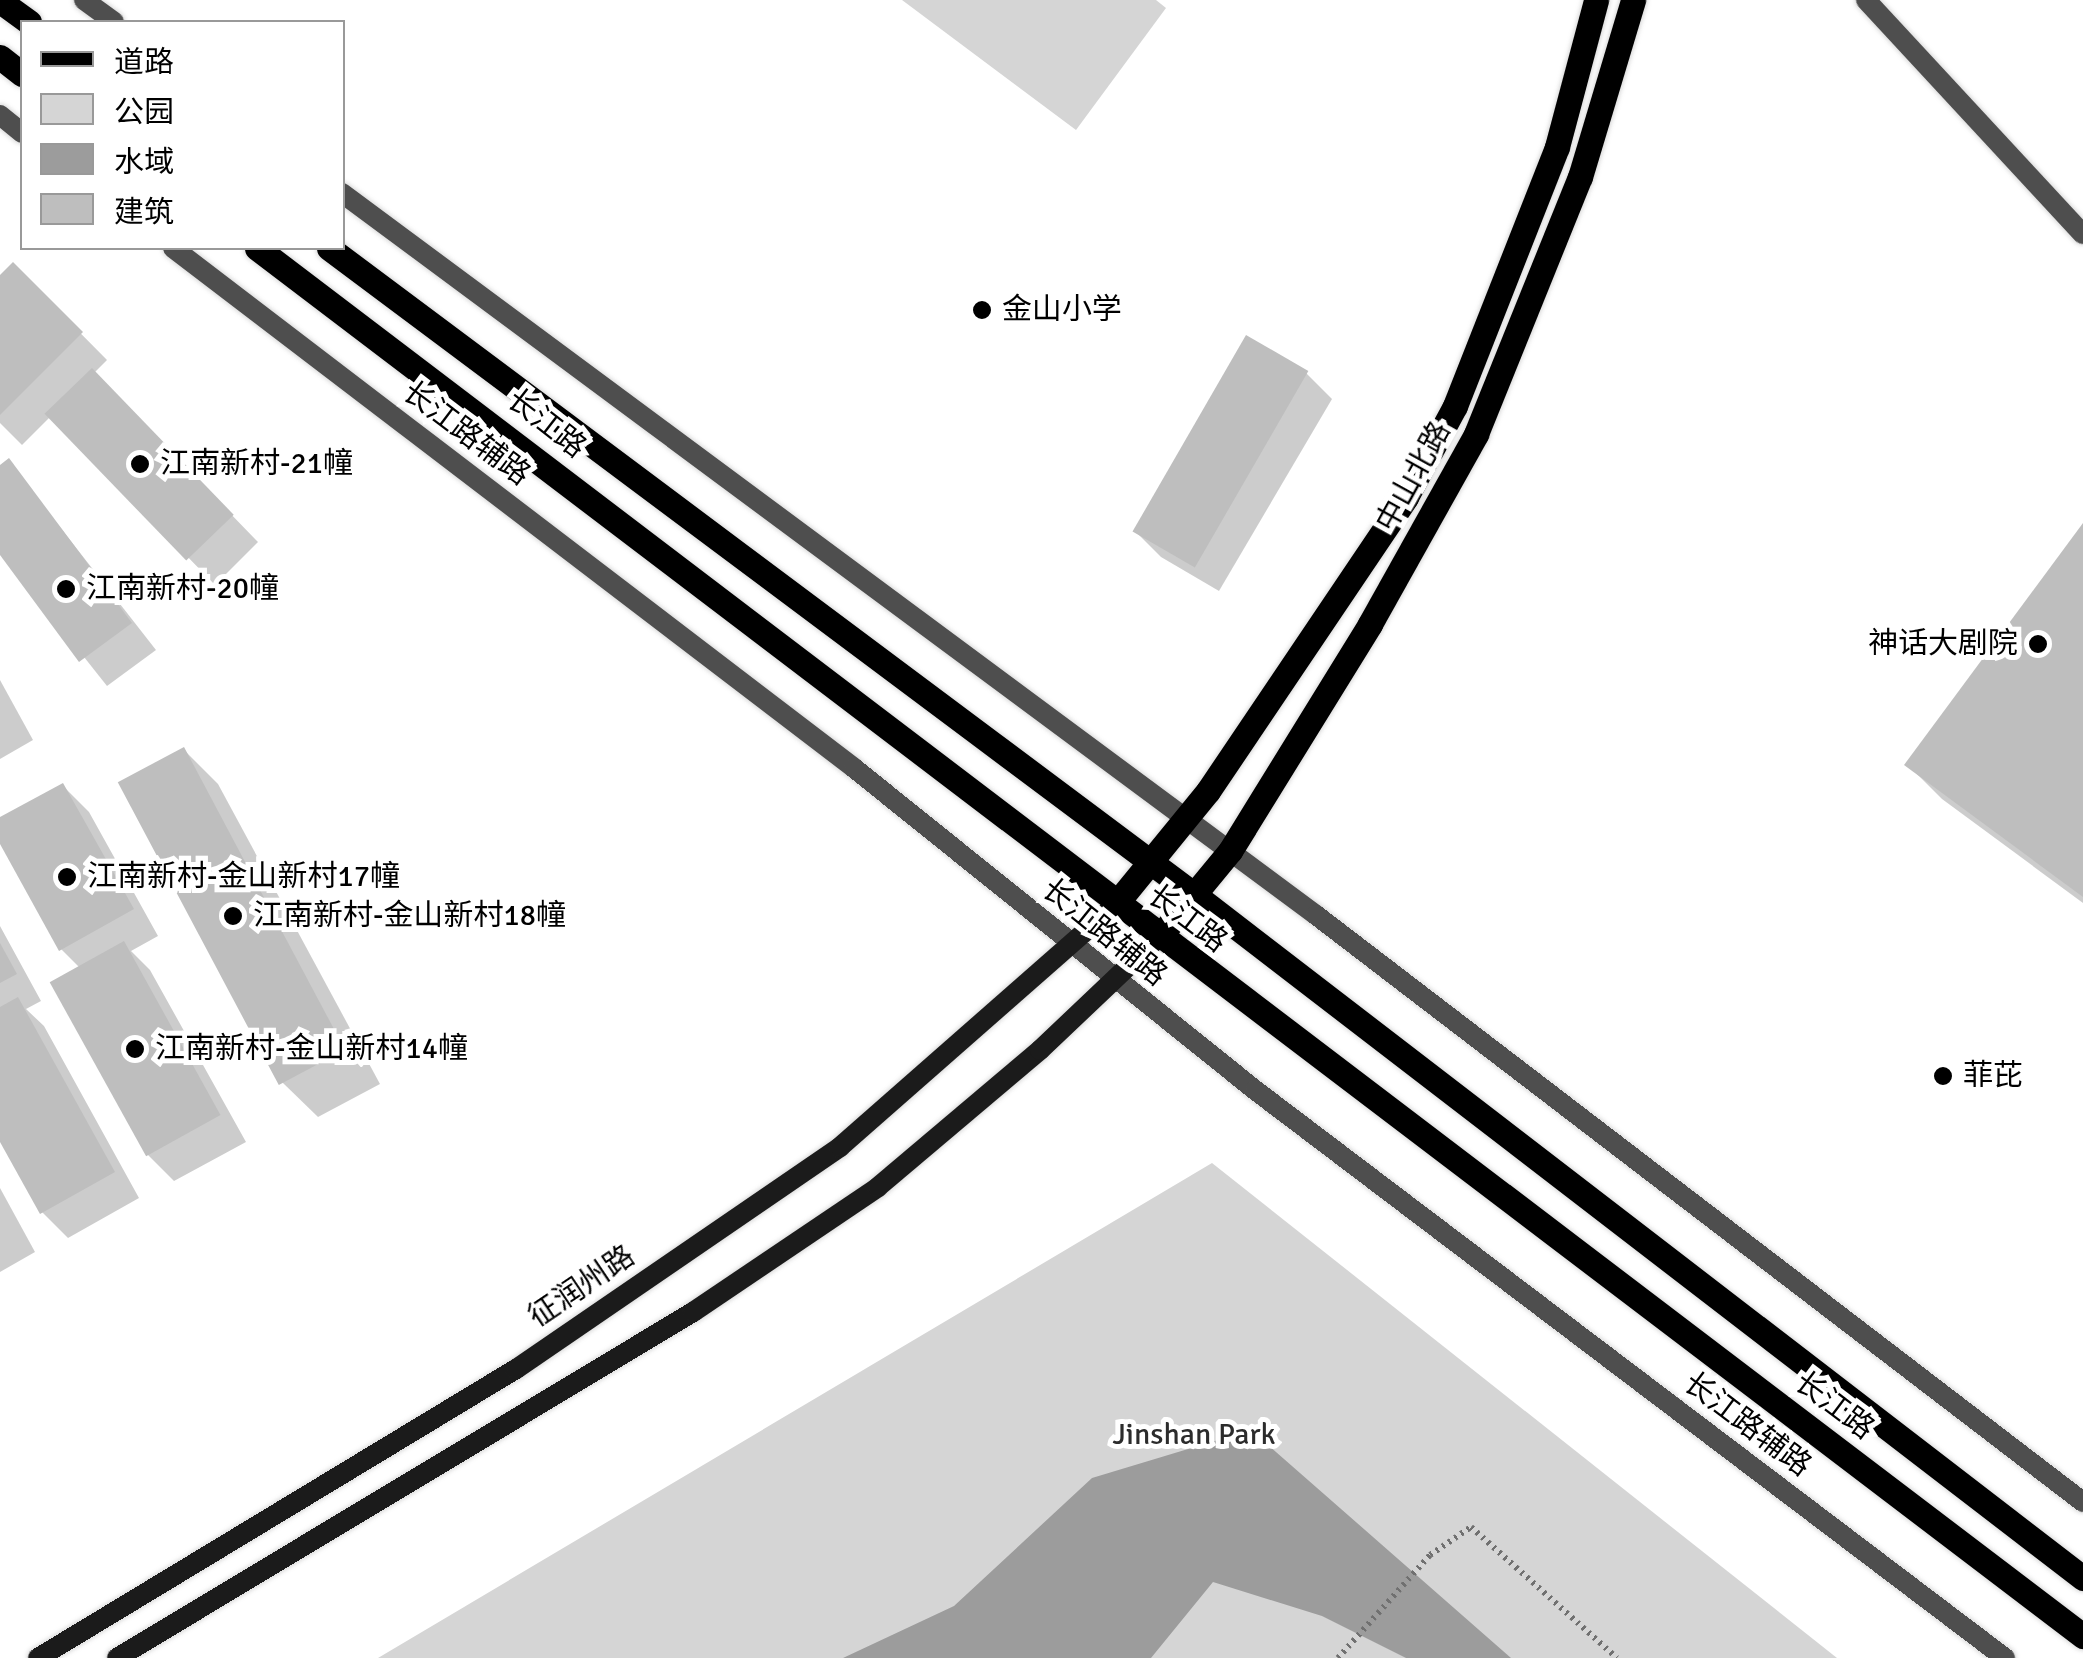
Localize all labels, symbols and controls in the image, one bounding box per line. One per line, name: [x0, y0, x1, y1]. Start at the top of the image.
legend: [20, 20, 345, 250]
text: 道路: [114, 44, 174, 81]
text: 公园: [114, 94, 174, 131]
text: 水域: [114, 144, 174, 181]
text: 建筑: [114, 194, 174, 231]
place label: 金山小学: [1002, 292, 1122, 328]
marker: 金山小学: [971, 299, 993, 321]
street label: 长江路辅路: [395, 374, 537, 494]
street label: 长江路: [499, 382, 593, 466]
street label: 中山北路: [1369, 416, 1459, 538]
place label: 江南新村-21幢: [160, 446, 353, 482]
marker: 江南新村-21幢: [129, 453, 151, 475]
place label: 江南新村-20幢: [86, 571, 279, 607]
marker: 江南新村-20幢: [55, 578, 77, 600]
place label: 神话大剧院: [1868, 626, 2018, 662]
marker: 神话大剧院: [2027, 633, 2049, 655]
place label: 江南新村-金山新村17幢: [87, 859, 400, 895]
marker: 江南新村-金山新村17幢: [56, 866, 78, 888]
street label: 长江路辅路: [1034, 872, 1174, 994]
street label: 长江路: [1140, 878, 1234, 960]
place label: 江南新村-金山新村18幢: [253, 898, 566, 934]
marker: 江南新村-金山新村18幢: [222, 905, 244, 927]
place label: 江南新村-金山新村14幢: [155, 1031, 468, 1067]
marker: 江南新村-金山新村14幢: [124, 1038, 146, 1060]
place label: 菲芘: [1963, 1058, 2023, 1094]
marker: 菲芘: [1932, 1065, 1954, 1087]
street label: 征润州路: [522, 1239, 642, 1335]
street label: 长江路辅路: [1676, 1365, 1818, 1485]
street label: 长江路: [1787, 1365, 1881, 1447]
park label: Jinshan Park: [1112, 1417, 1276, 1453]

